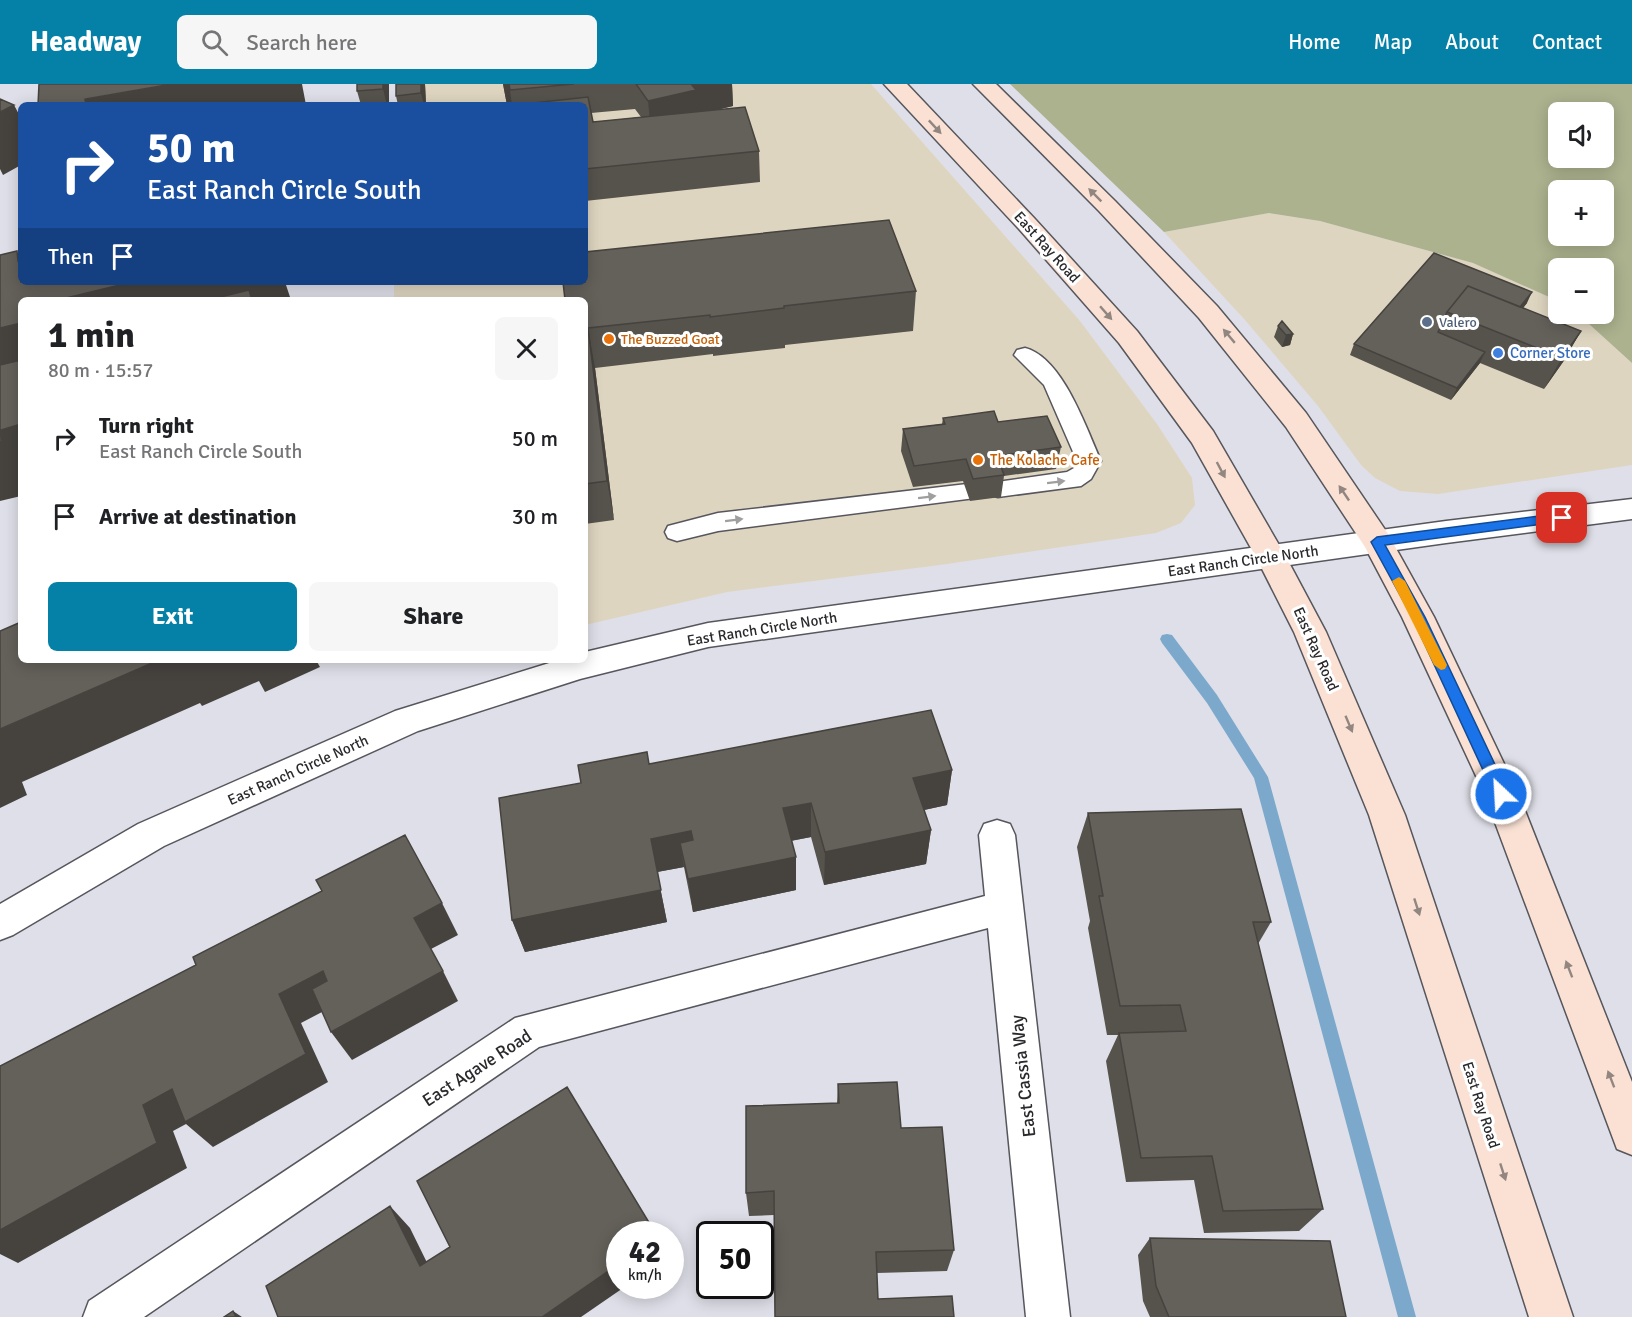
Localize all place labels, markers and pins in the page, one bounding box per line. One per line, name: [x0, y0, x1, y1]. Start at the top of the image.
place label: Valero: [1439, 314, 1477, 331]
marker: Valero: [1420, 315, 1434, 329]
place label: The Buzzed Goat: [621, 331, 720, 348]
marker: The Buzzed Goat: [602, 332, 616, 346]
place label: Corner Store: [1510, 344, 1591, 362]
marker: Corner Store: [1491, 346, 1505, 360]
place label: The Kolache Cafe: [990, 451, 1100, 469]
marker: The Kolache Cafe: [971, 453, 985, 467]
pin: [1536, 492, 1587, 543]

